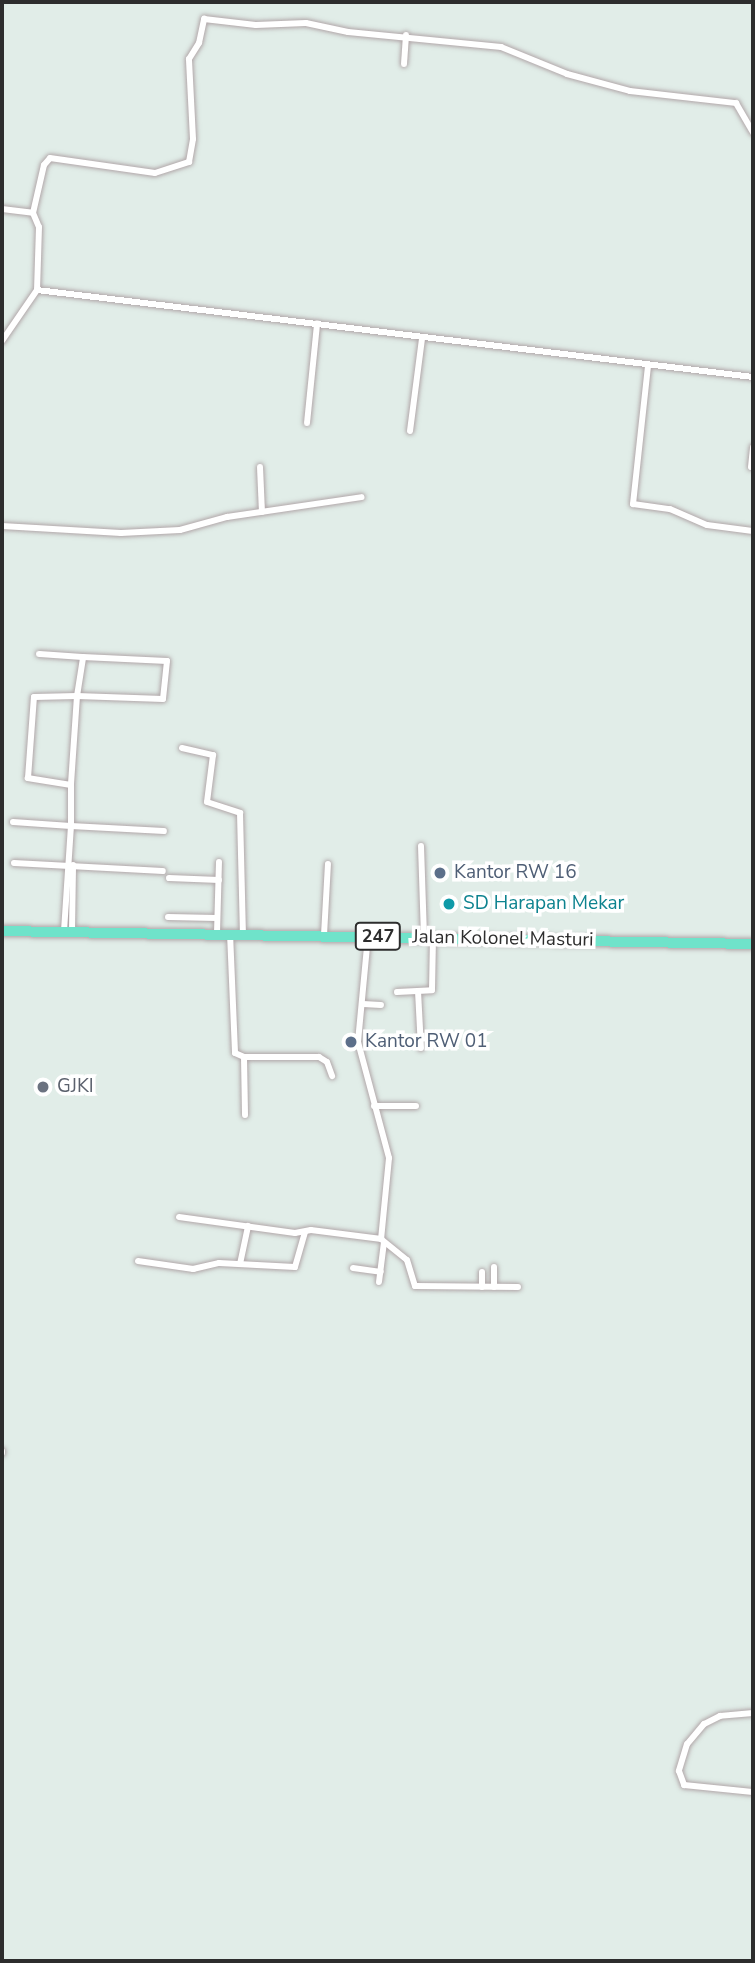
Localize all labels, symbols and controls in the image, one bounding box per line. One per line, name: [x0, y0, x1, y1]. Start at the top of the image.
place label: Kantor RW 16: [454, 862, 577, 884]
marker: Kantor RW 16: [432, 865, 448, 881]
place label: SD Harapan Mekar: [463, 893, 624, 915]
marker: SD Harapan Mekar: [441, 896, 457, 912]
road number: 247: [354, 922, 402, 951]
street label: Jalan Kolonel Masturi: [412, 926, 594, 952]
place label: Kantor RW 01: [365, 1031, 488, 1053]
marker: Kantor RW 01: [343, 1034, 359, 1050]
place label: GJKI: [57, 1076, 94, 1098]
marker: GJKI: [35, 1079, 51, 1095]

